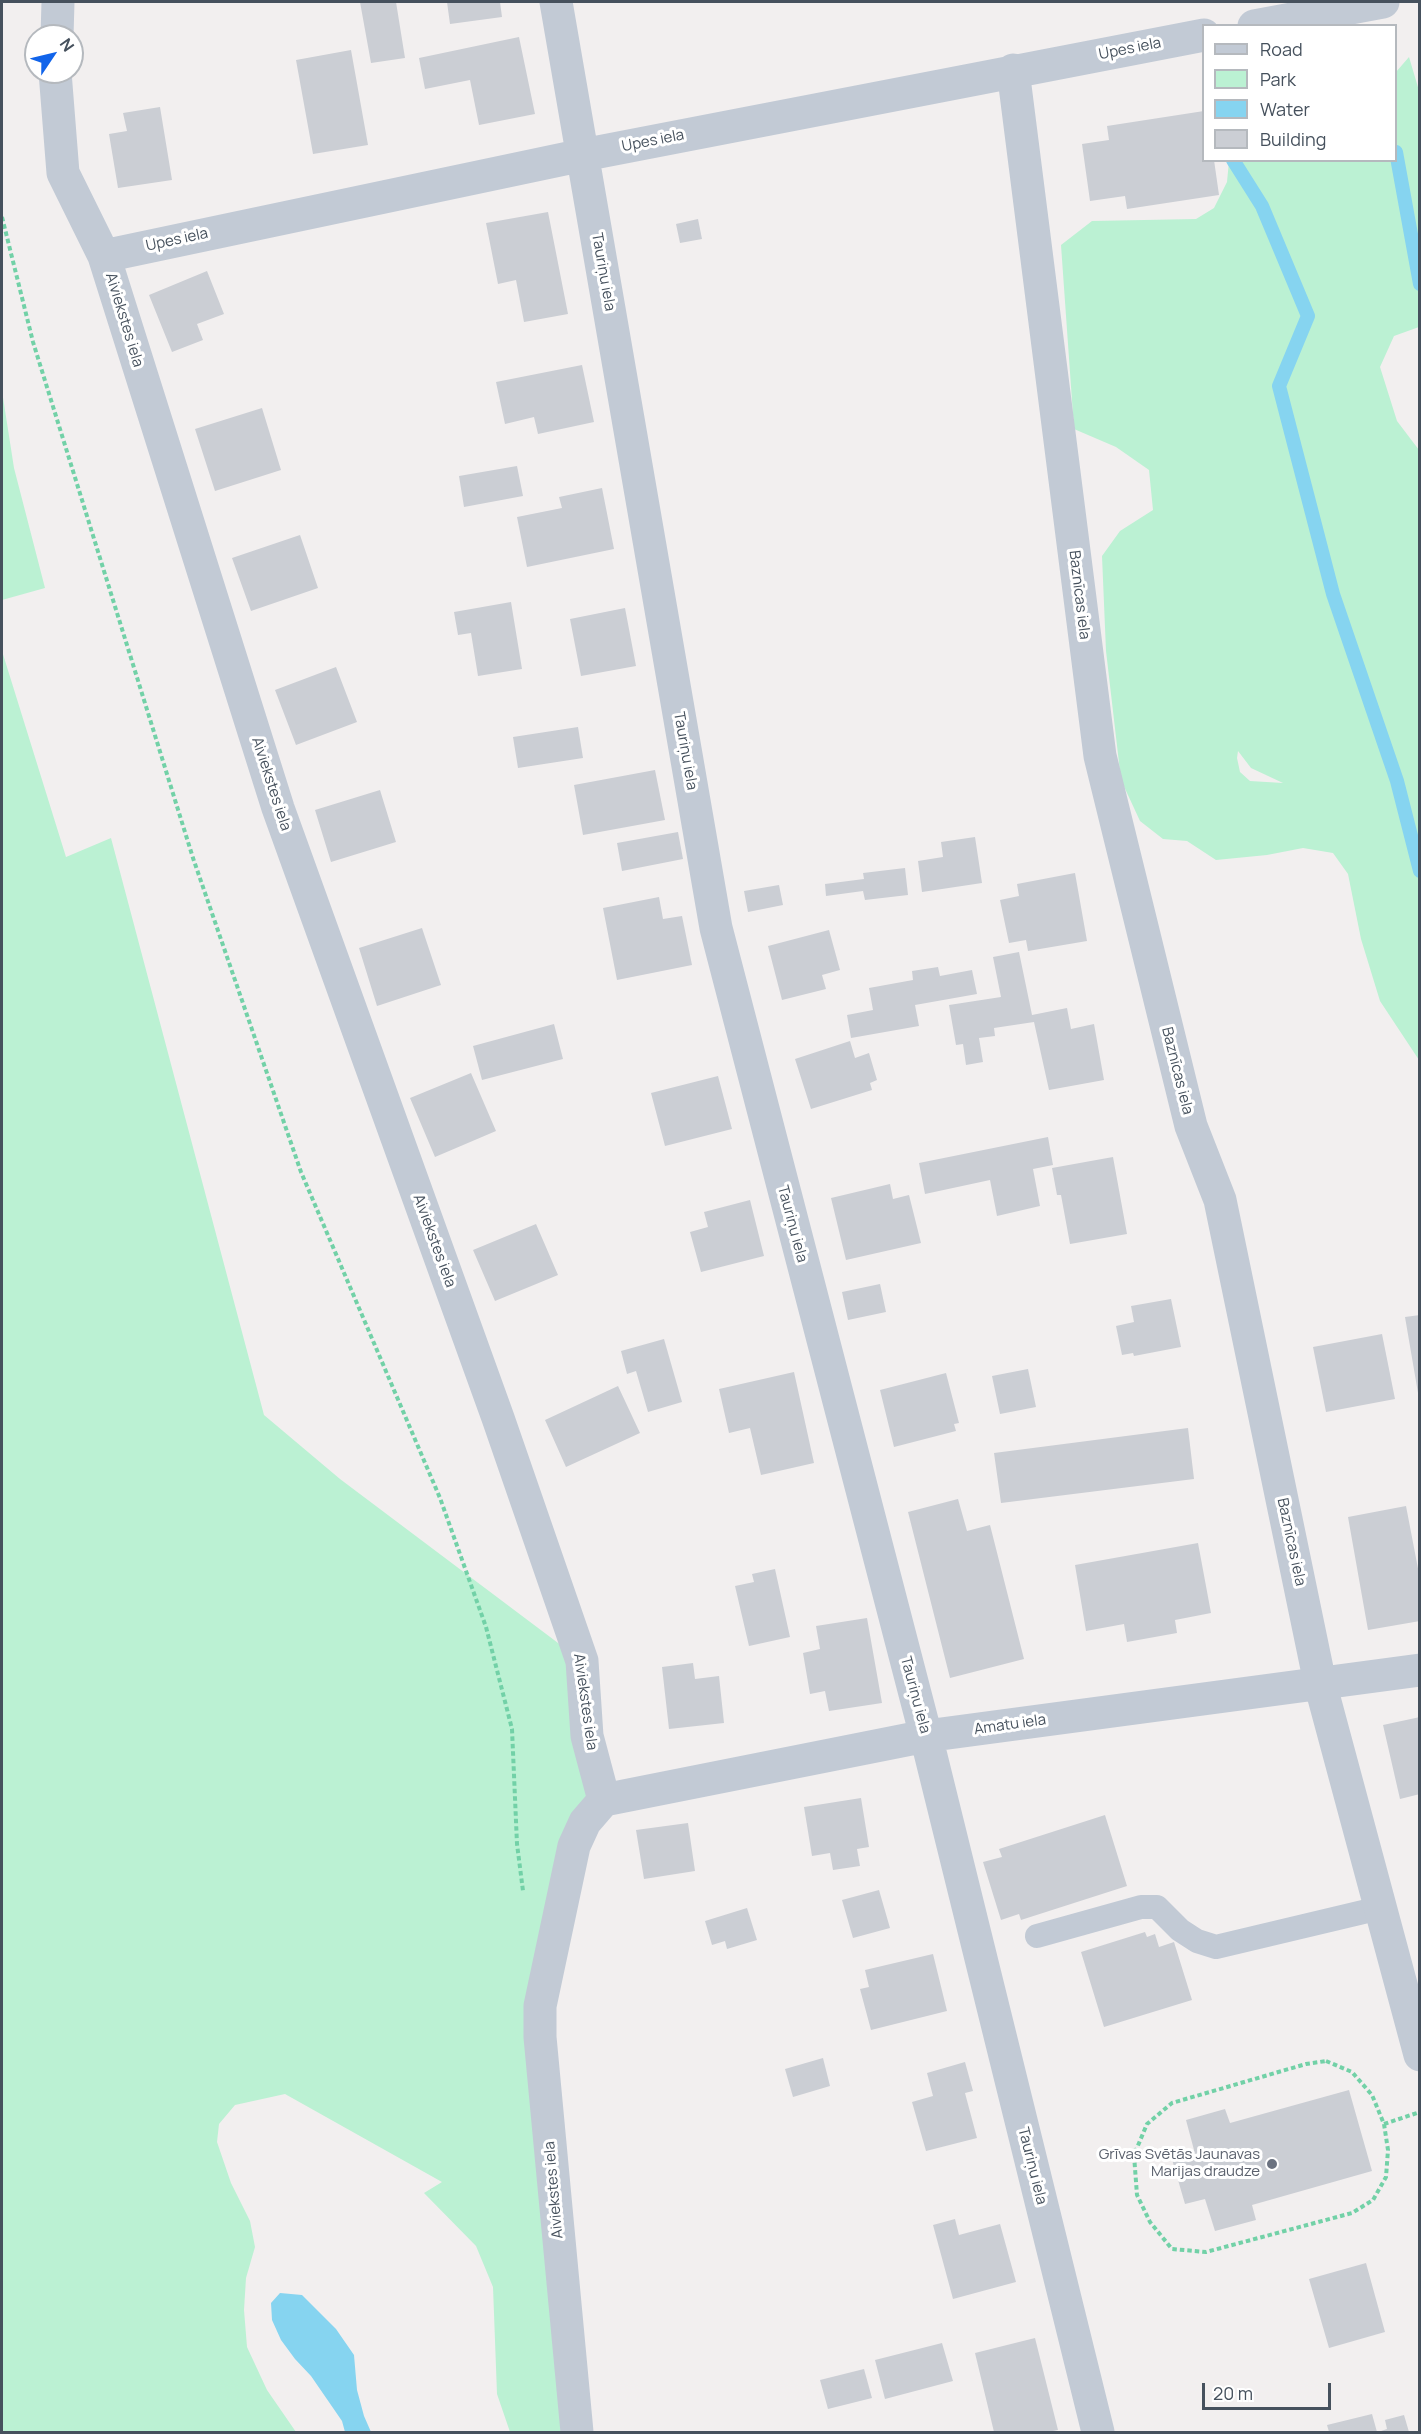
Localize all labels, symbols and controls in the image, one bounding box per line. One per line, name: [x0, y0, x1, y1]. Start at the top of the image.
north arrow: [24, 24, 84, 84]
legend: [1202, 24, 1397, 162]
text: N: [55, 34, 79, 56]
street label: Upes iela: [1097, 34, 1163, 64]
text: Road: [1260, 37, 1303, 61]
text: Park: [1260, 67, 1296, 91]
text: Water: [1260, 97, 1310, 121]
street label: Upes iela: [620, 126, 686, 156]
text: Building: [1260, 127, 1326, 151]
street label: Upes iela: [144, 225, 210, 255]
street label: Tauriņu iela: [587, 232, 619, 312]
street label: Aiviekstes iela: [101, 271, 147, 369]
street label: Baznīcas iela: [1065, 550, 1093, 640]
street label: Tauriņu iela: [669, 711, 701, 791]
street label: Aiviekstes iela: [247, 735, 295, 833]
street label: Baznīcas iela: [1157, 1025, 1197, 1117]
street label: Tauriņu iela: [773, 1184, 811, 1264]
street label: Aiviekstes iela: [409, 1192, 459, 1290]
street label: Baznīcas iela: [1273, 1496, 1309, 1588]
street label: Aiviekstes iela: [569, 1652, 601, 1752]
street label: Tauriņu iela: [896, 1655, 934, 1735]
street label: Amatu iela: [973, 1711, 1047, 1739]
street label: Tauriņu iela: [1014, 2126, 1050, 2206]
street label: Aiviekstes iela: [541, 2141, 567, 2239]
place label: Grīvas Svētās Jaunavas Marijas draudze: [1099, 2146, 1260, 2181]
marker: Grīvas Svētās Jaunavas Marijas draudze: [1265, 2157, 1279, 2171]
scale bar: [1205, 2371, 1334, 2409]
text: 20 m: [1213, 2381, 1253, 2405]

